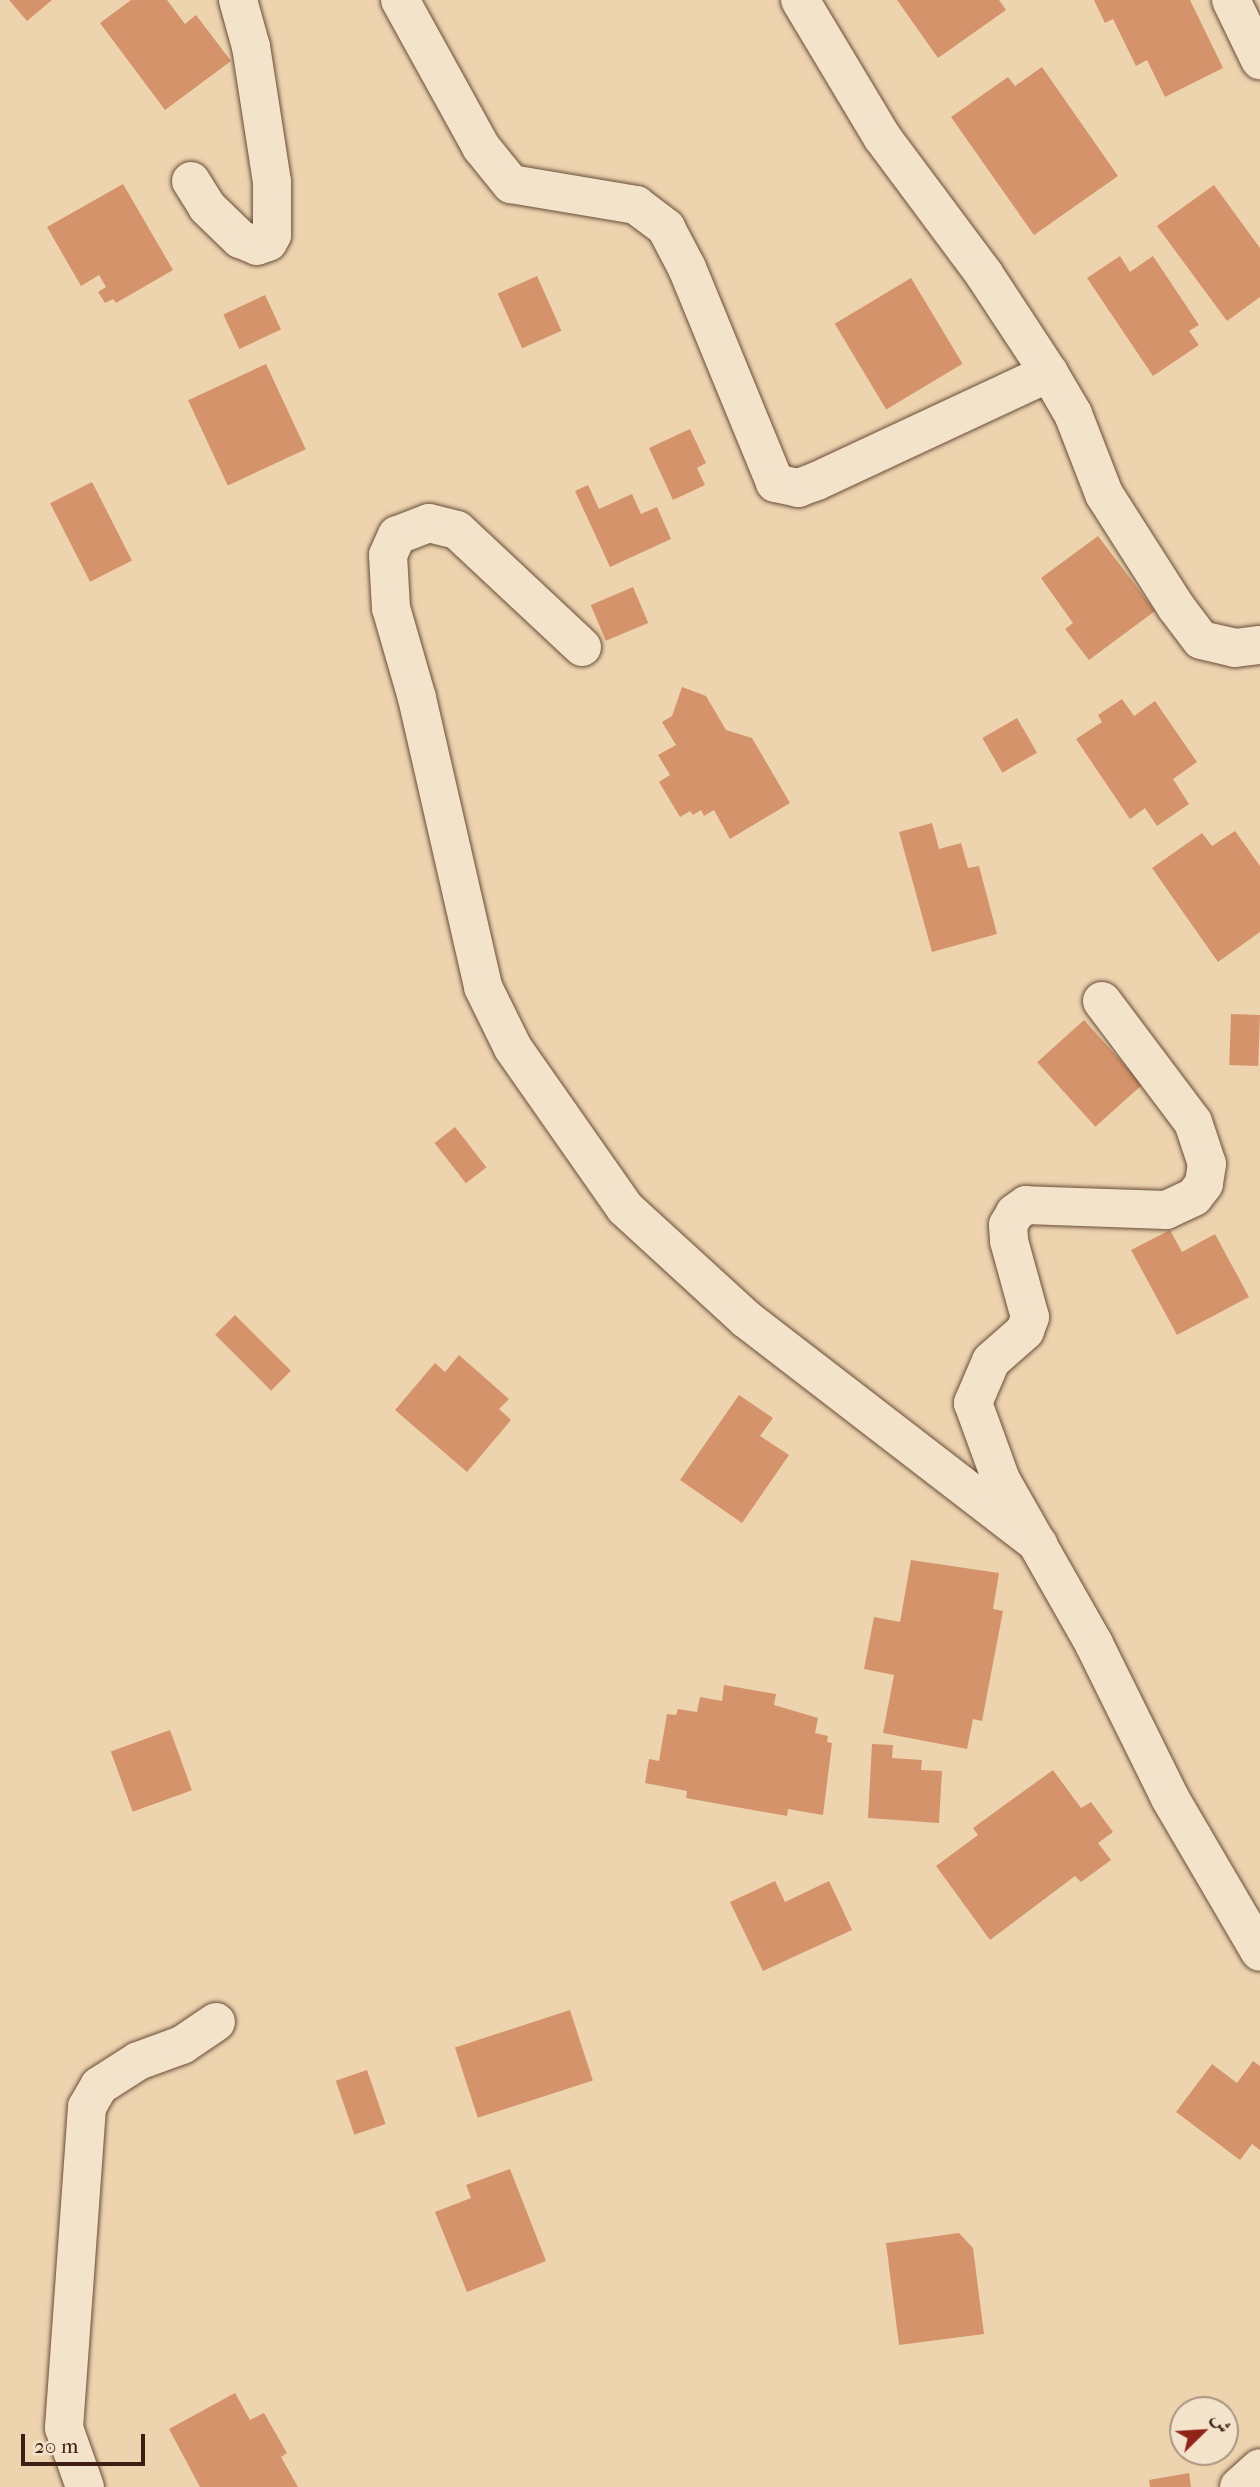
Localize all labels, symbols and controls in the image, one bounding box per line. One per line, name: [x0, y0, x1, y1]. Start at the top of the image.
north arrow: [1169, 2396, 1239, 2466]
text: ش: [1207, 2410, 1235, 2436]
scale bar: [24, 2420, 149, 2464]
text: 20 m: [34, 2434, 78, 2458]

